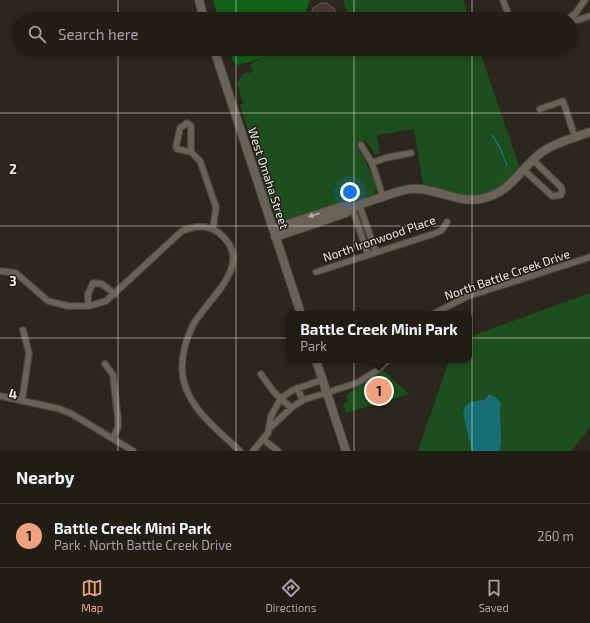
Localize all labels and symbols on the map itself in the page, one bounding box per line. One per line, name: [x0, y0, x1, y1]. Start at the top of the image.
street label: West Omaha Street: [246, 126, 292, 231]
text: 2: [9, 161, 17, 177]
your location: [340, 182, 360, 202]
street label: North Ironwood Place: [321, 212, 437, 264]
one-way arrow: [307, 213, 319, 219]
street label: North Battle Creek Drive: [442, 246, 572, 302]
text: 3: [9, 273, 17, 289]
pin: 1: [366, 376, 392, 406]
text: 4: [9, 386, 17, 402]

